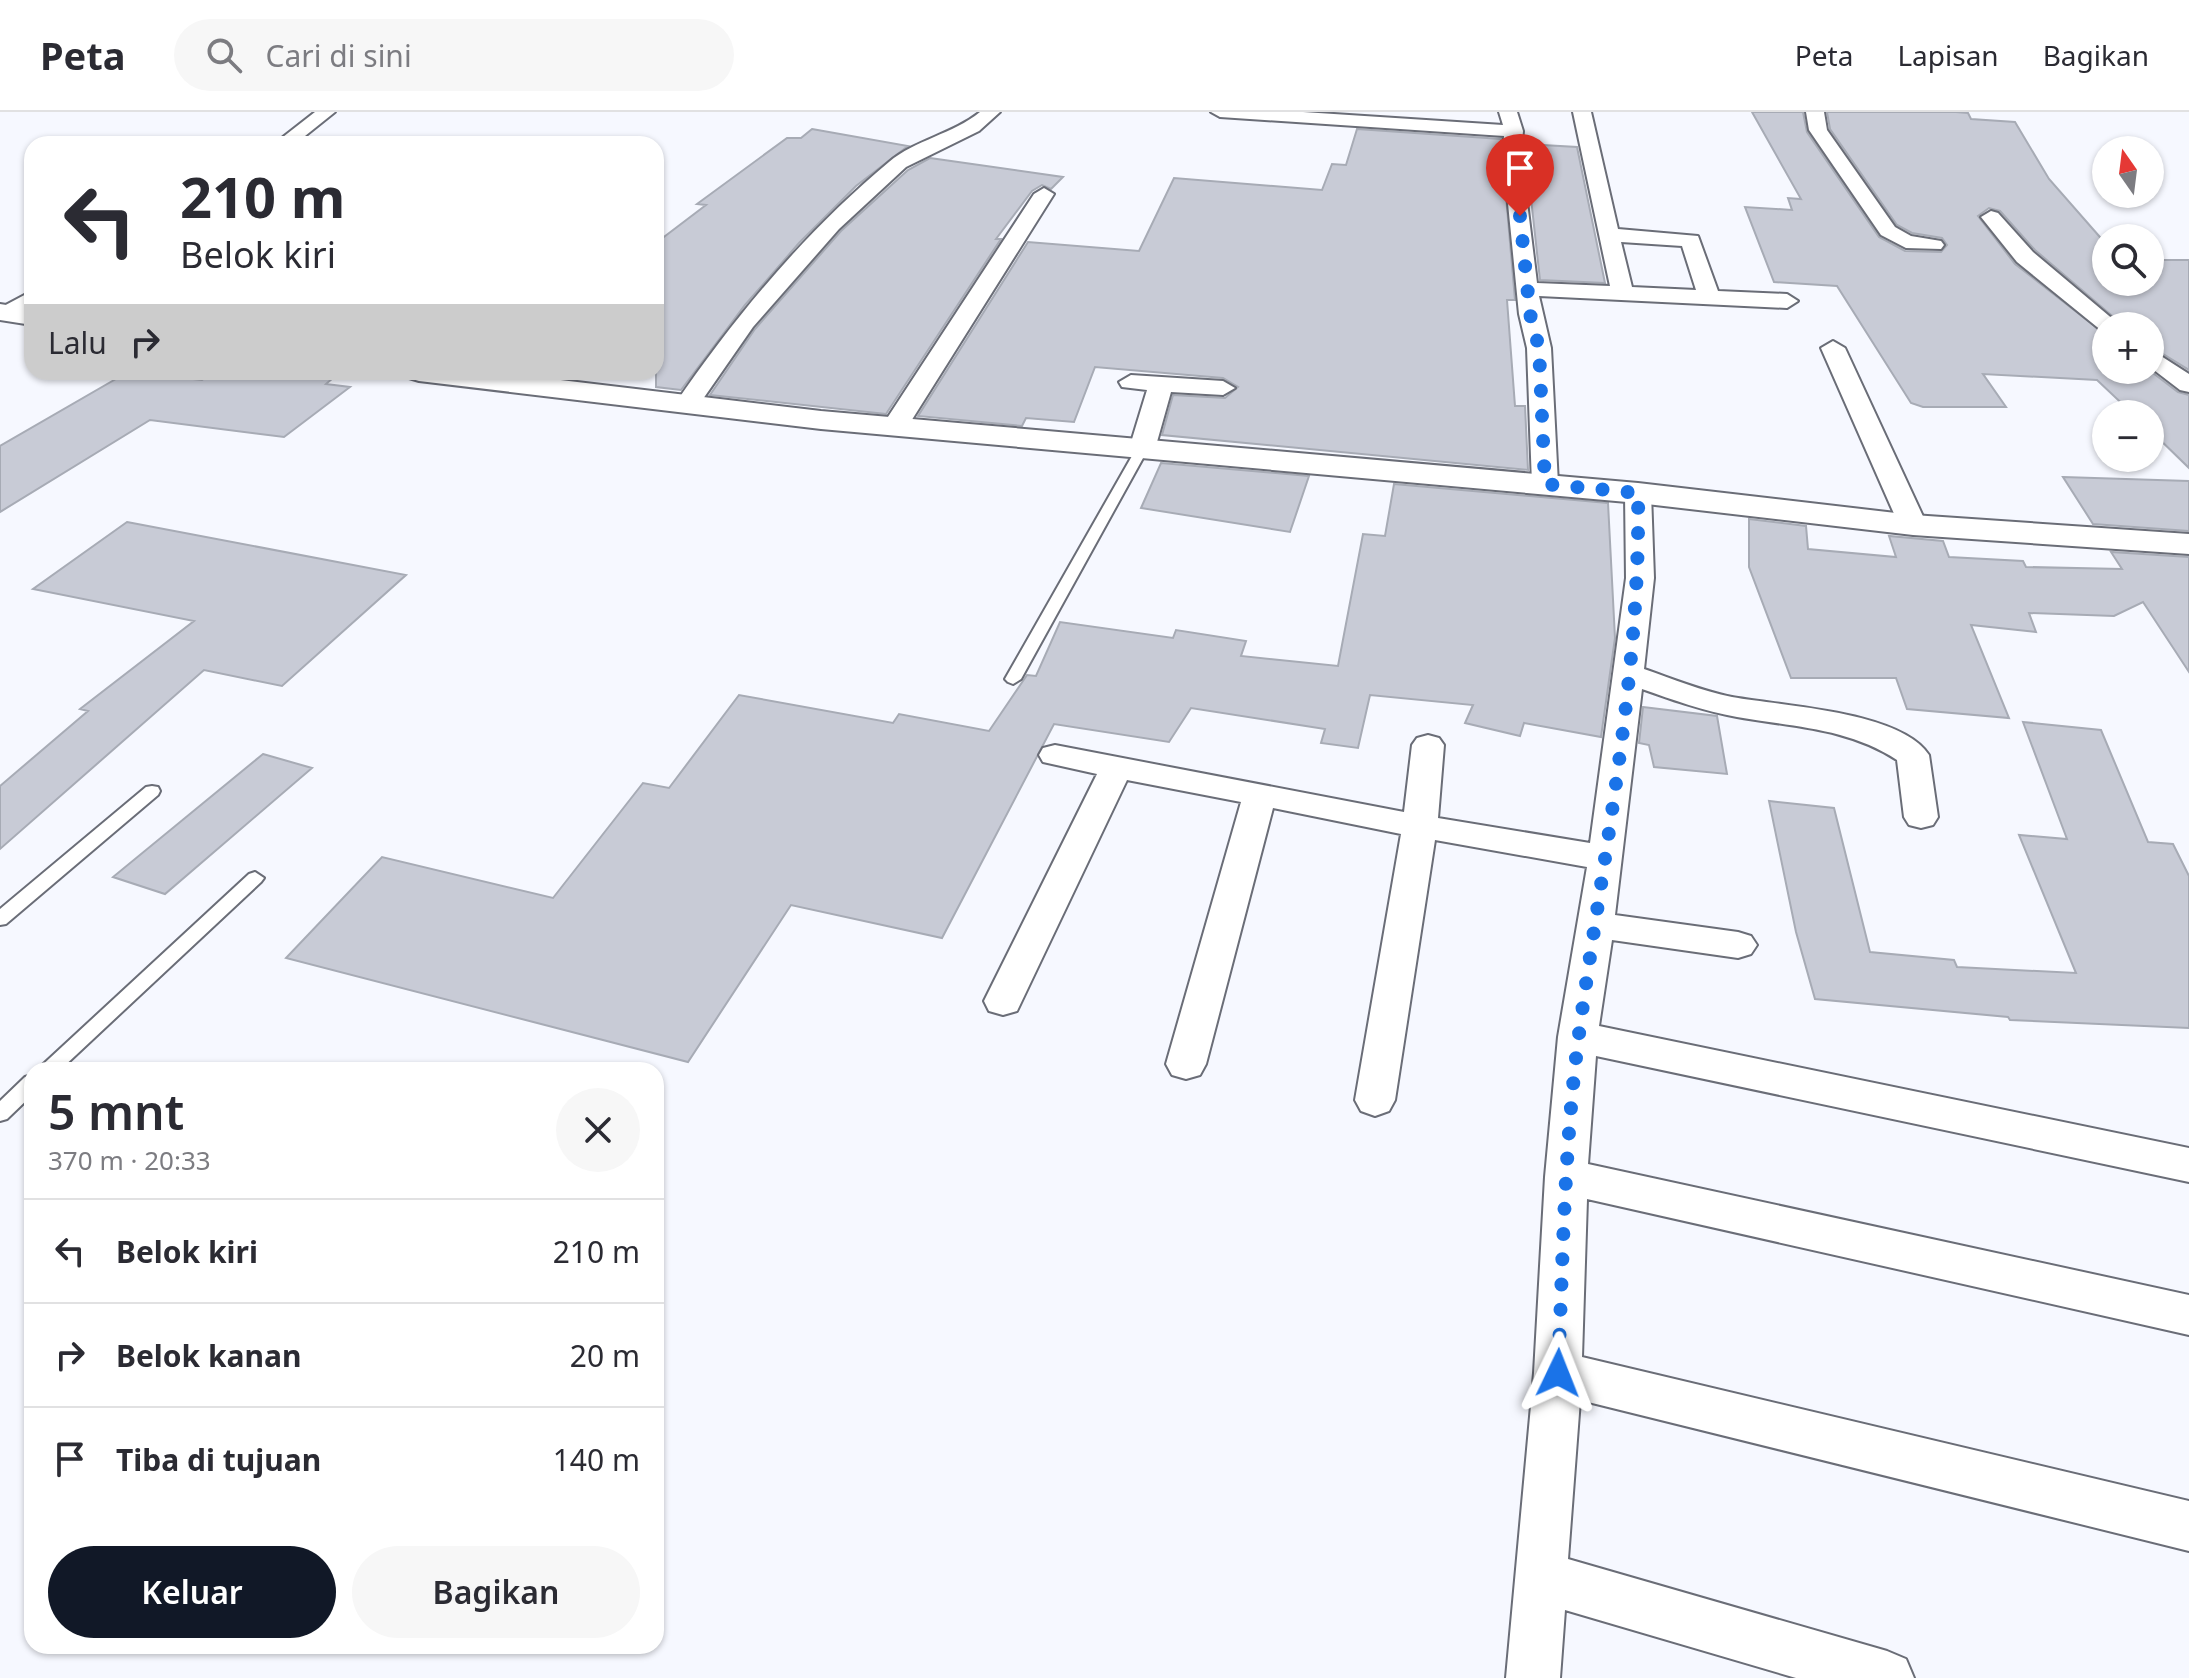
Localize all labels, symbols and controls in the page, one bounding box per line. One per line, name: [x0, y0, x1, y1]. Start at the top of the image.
search box: [174, 19, 734, 91]
text: Peta: [40, 29, 126, 81]
icon: search: [202, 33, 246, 77]
text: Cari di sini: [266, 35, 412, 76]
text: Peta: [1795, 36, 1853, 74]
text: Lapisan: [1897, 36, 1999, 74]
text: Bagikan: [2043, 36, 2149, 74]
pin: [1486, 134, 1554, 216]
north arrow: [2092, 136, 2164, 208]
map controls: [2092, 136, 2164, 472]
icon: arrive: [1498, 146, 1542, 190]
text: 210 m: [180, 158, 345, 234]
icon: left: [48, 168, 152, 272]
button: search: [2092, 224, 2164, 296]
text: Belok kiri: [180, 230, 336, 279]
button: +: [2092, 312, 2164, 384]
icon: right: [123, 320, 167, 364]
text: Lalu: [48, 322, 107, 363]
button: −: [2092, 400, 2164, 472]
text: 5 mnt: [48, 1079, 184, 1144]
button: close: [556, 1088, 640, 1172]
text: 370 m · 20:33: [48, 1142, 211, 1178]
icon: left: [48, 1229, 92, 1273]
text: Belok kiri: [116, 1231, 258, 1272]
text: 210 m: [553, 1231, 640, 1272]
position arrow: [1516, 1331, 1600, 1415]
icon: right: [48, 1333, 92, 1377]
text: Belok kanan: [116, 1335, 302, 1376]
text: 20 m: [570, 1335, 640, 1376]
icon: arrive: [48, 1437, 92, 1481]
text: Tiba di tujuan: [116, 1439, 321, 1480]
text: 140 m: [553, 1439, 640, 1480]
button: Keluar: [48, 1546, 336, 1638]
button: Bagikan: [352, 1546, 640, 1638]

